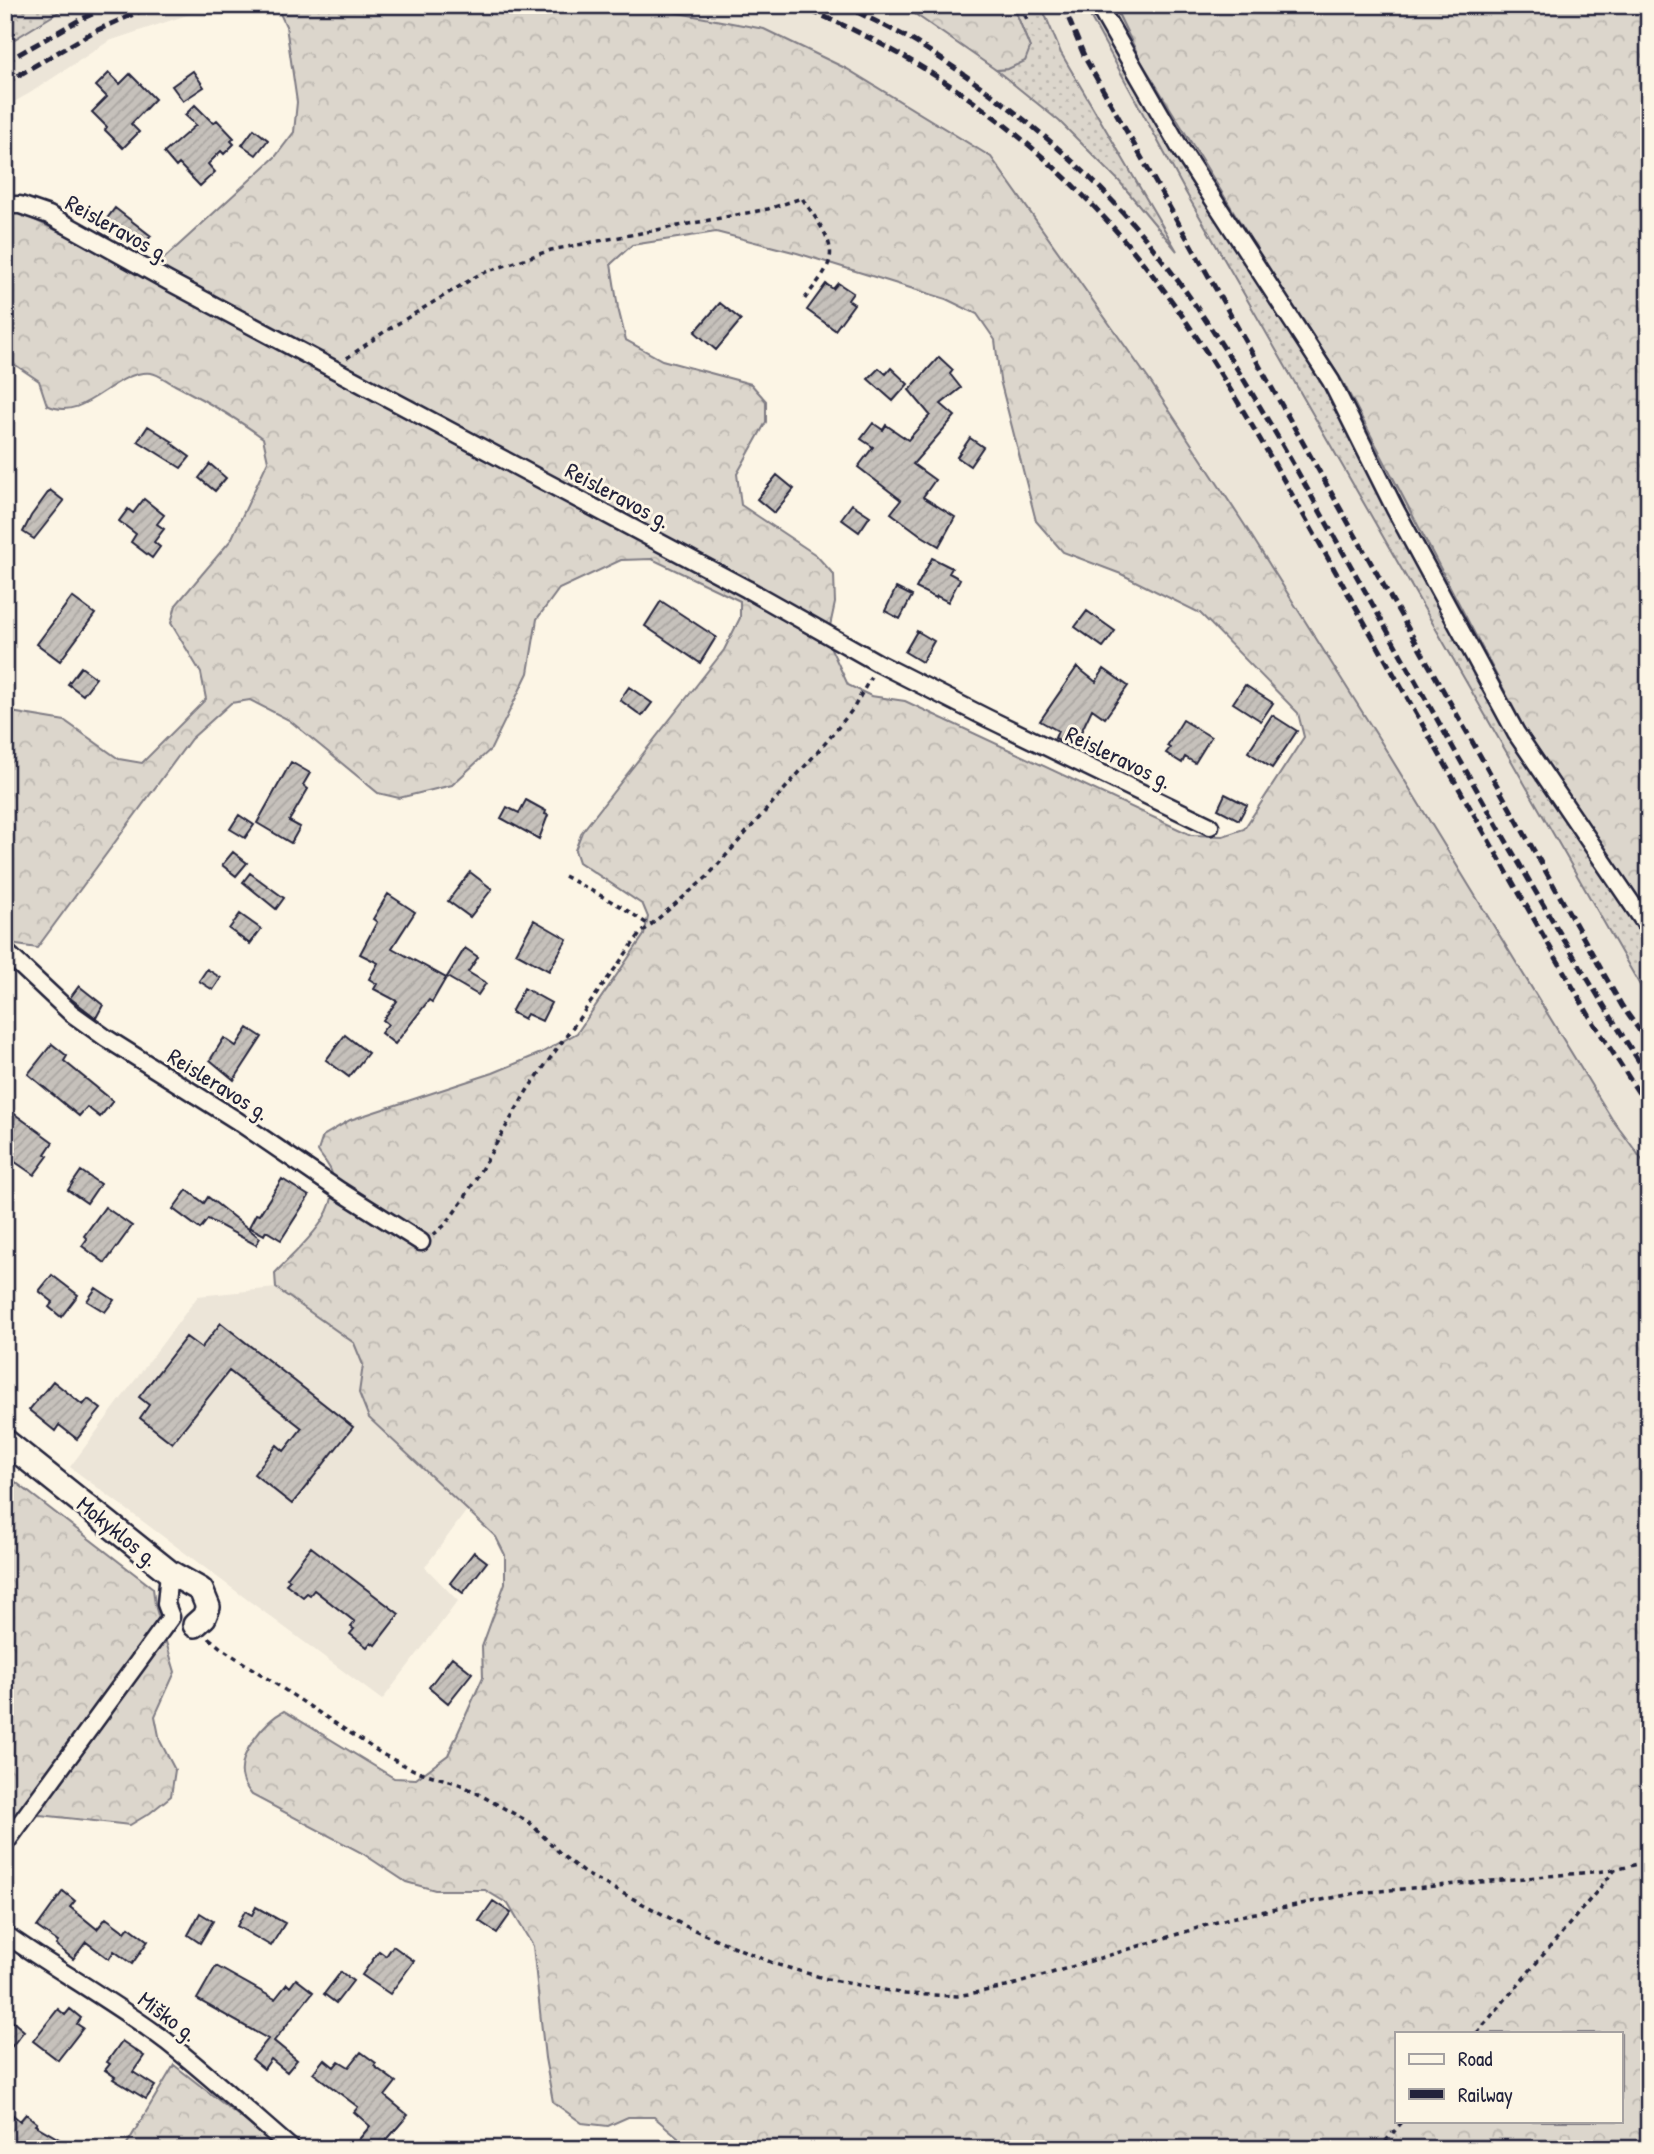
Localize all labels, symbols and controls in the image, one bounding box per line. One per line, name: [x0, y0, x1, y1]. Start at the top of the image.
street label: Reisleravos g.: [60, 187, 176, 269]
street label: Reisleravos g.: [560, 454, 676, 536]
street label: Reisleravos g.: [1061, 718, 1177, 796]
street label: Reisleravos g.: [162, 1041, 276, 1127]
street label: Mokyklos g.: [71, 1489, 165, 1573]
street label: Miško g.: [132, 1983, 204, 2049]
legend: [1395, 2032, 1622, 2122]
text: Road: [1458, 2044, 1492, 2073]
text: Railway: [1458, 2080, 1513, 2109]

